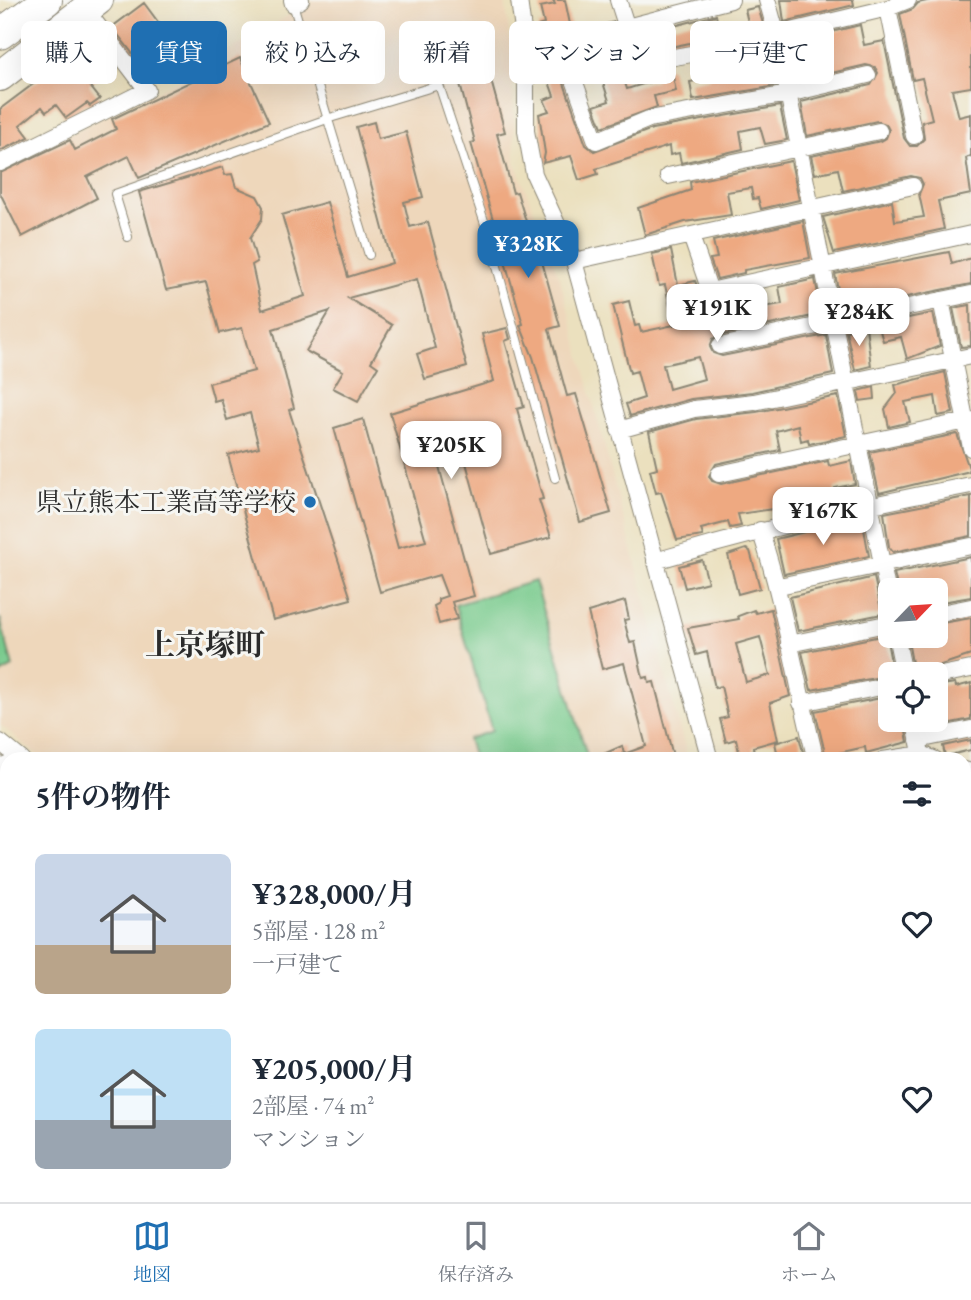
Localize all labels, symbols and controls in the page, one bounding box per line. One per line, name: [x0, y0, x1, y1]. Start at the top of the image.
chip: 購入: [21, 21, 117, 84]
chip: 賃貸: [131, 21, 227, 84]
chip: 絞り込み: [241, 21, 385, 84]
chip: 新着: [399, 21, 495, 84]
chip: マンション: [509, 21, 676, 84]
chip: 一戸建て: [690, 21, 834, 84]
pin: ¥328K: [479, 220, 577, 280]
text: ¥328K: [493, 228, 563, 258]
pin: ¥191K: [668, 284, 766, 344]
pin: ¥284K: [810, 288, 908, 348]
text: ¥191K: [682, 292, 752, 322]
text: ¥284K: [824, 296, 894, 326]
pin: ¥205K: [402, 421, 500, 481]
text: ¥205K: [416, 429, 486, 459]
place label: 県立熊本工業高等学校: [36, 485, 296, 519]
pin: ¥167K: [774, 488, 872, 547]
marker: 県立熊本工業高等学校: [302, 494, 318, 510]
text: ¥167K: [788, 495, 858, 525]
north arrow: [878, 578, 948, 648]
map controls: [878, 578, 948, 732]
district label: 上京塚町: [145, 625, 265, 664]
button: locate: [878, 662, 948, 732]
icon: filters: [898, 775, 936, 813]
text: 5件の物件: [35, 777, 171, 816]
text: ¥328,000/月: [252, 874, 416, 913]
icon: home: [91, 882, 175, 966]
icon: heart: [898, 905, 936, 943]
text: 5部屋 · 128 m²: [252, 916, 385, 946]
text: 一戸建て: [252, 949, 344, 979]
text: ¥205,000/月: [252, 1049, 416, 1088]
icon: home: [91, 1057, 175, 1141]
icon: heart: [898, 1080, 936, 1118]
text: 2部屋 · 74 m²: [252, 1091, 374, 1121]
text: マンション: [252, 1124, 366, 1154]
tab: 地図: [133, 1217, 171, 1287]
tab: 保存済み: [438, 1217, 514, 1287]
tab: ホーム: [781, 1217, 838, 1287]

